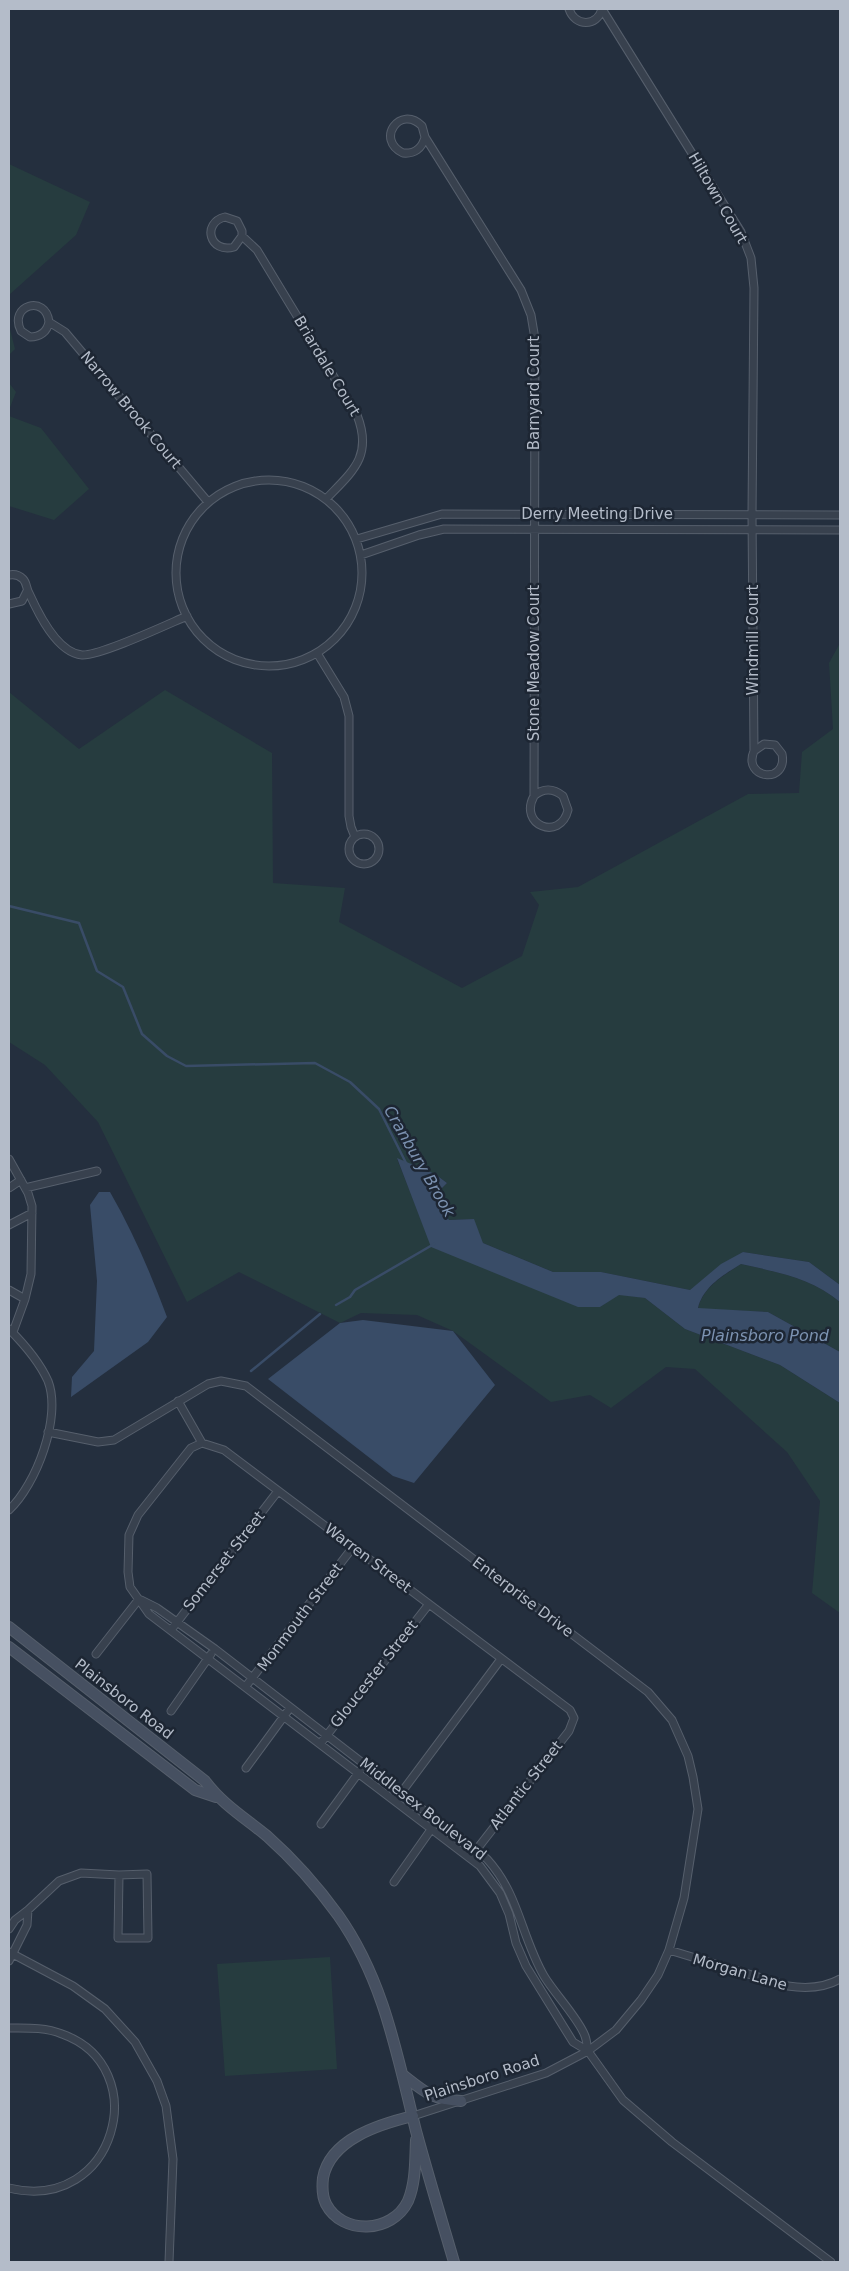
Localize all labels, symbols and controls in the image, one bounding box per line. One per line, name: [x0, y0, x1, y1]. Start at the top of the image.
street label: Hiltown Court: [685, 149, 751, 247]
street label: Briardale Court: [290, 313, 364, 420]
street label: Barnyard Court: [525, 336, 543, 450]
street label: Narrow Brook Court: [77, 348, 185, 472]
street label: Derry Meeting Drive: [521, 505, 673, 523]
street label: Windmill Court: [744, 584, 762, 695]
street label: Stone Meadow Court: [525, 585, 543, 741]
water label: Cranbury Brook: [380, 1102, 460, 1221]
water label: Plainsboro Pond: [701, 1326, 830, 1345]
street label: Somerset Street: [179, 1507, 269, 1615]
street label: Warren Street: [321, 1520, 415, 1597]
street label: Enterprise Drive: [469, 1553, 577, 1641]
street label: Monmouth Street: [253, 1559, 347, 1675]
street label: Gloucester Street: [326, 1617, 422, 1731]
street label: Plainsboro Road: [71, 1655, 177, 1743]
street label: Atlantic Street: [486, 1737, 566, 1833]
street label: Middlesex Boulevard: [356, 1754, 490, 1864]
street label: Morgan Lane: [691, 1950, 789, 1994]
street label: Plainsboro Road: [422, 2051, 542, 2105]

